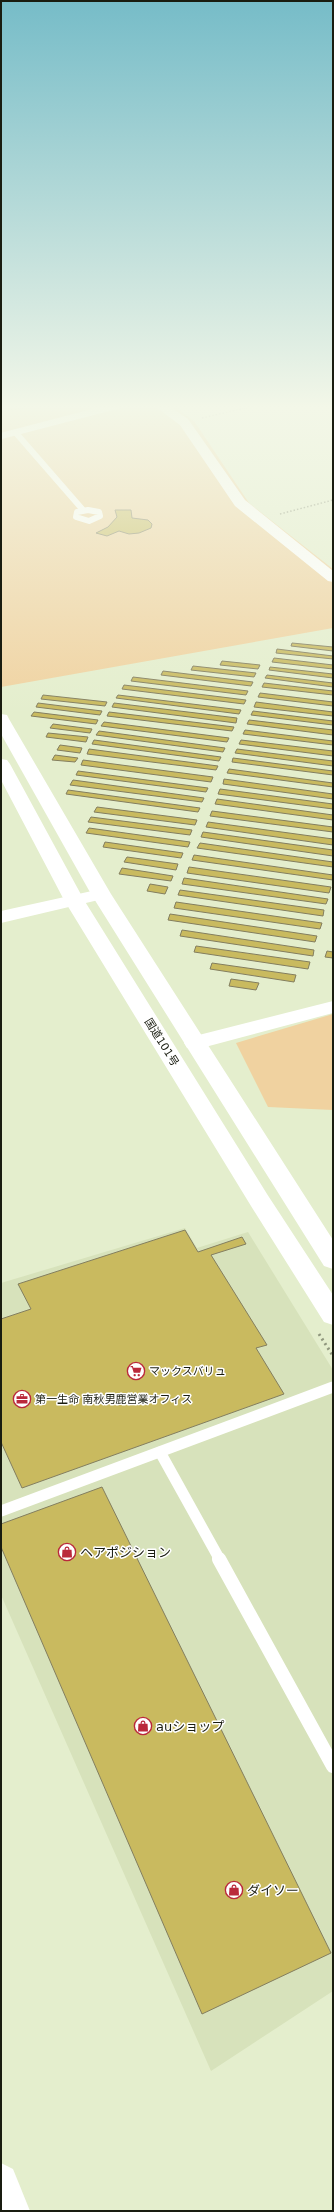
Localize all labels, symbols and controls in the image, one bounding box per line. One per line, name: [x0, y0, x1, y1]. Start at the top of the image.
street label: 国道101号: [142, 1016, 181, 1069]
supermarket icon: マックスバリュ: [126, 1361, 146, 1381]
place label: マックスバリュ: [149, 1365, 226, 1378]
office icon: 第一生命 南秋男鹿営業オフィス: [12, 1389, 32, 1409]
place label: 第一生命 南秋男鹿営業オフィス: [35, 1393, 192, 1406]
shop icon: ヘアポジション: [57, 1542, 77, 1562]
place label: ヘアポジション: [80, 1545, 171, 1560]
shop icon: auショップ: [133, 1716, 153, 1736]
place label: auショップ: [156, 1719, 224, 1734]
shop icon: ダイソー: [224, 1880, 244, 1900]
place label: ダイソー: [247, 1883, 299, 1898]

